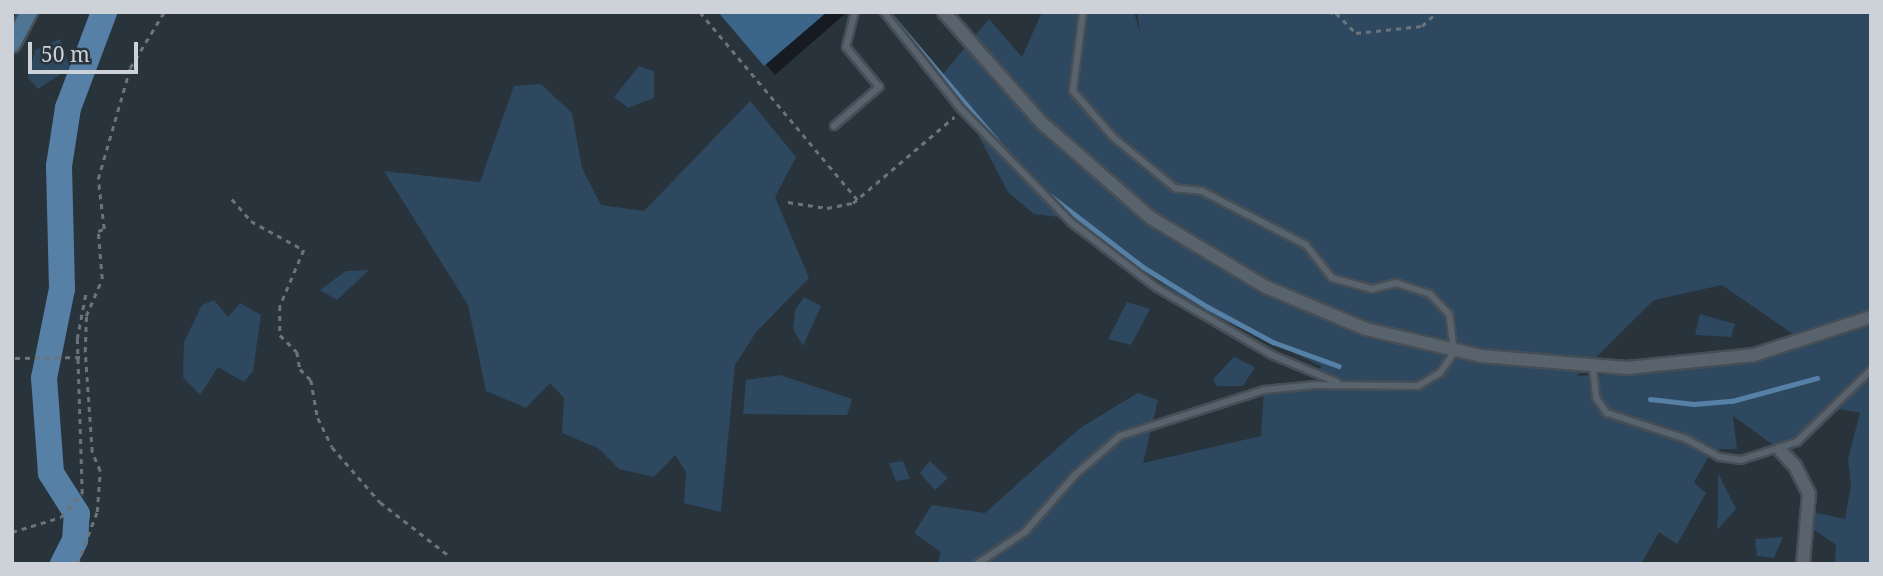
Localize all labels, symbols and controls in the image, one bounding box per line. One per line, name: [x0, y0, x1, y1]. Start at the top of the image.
scale bar: [32, 28, 142, 72]
text: 50 m: [41, 40, 90, 68]

